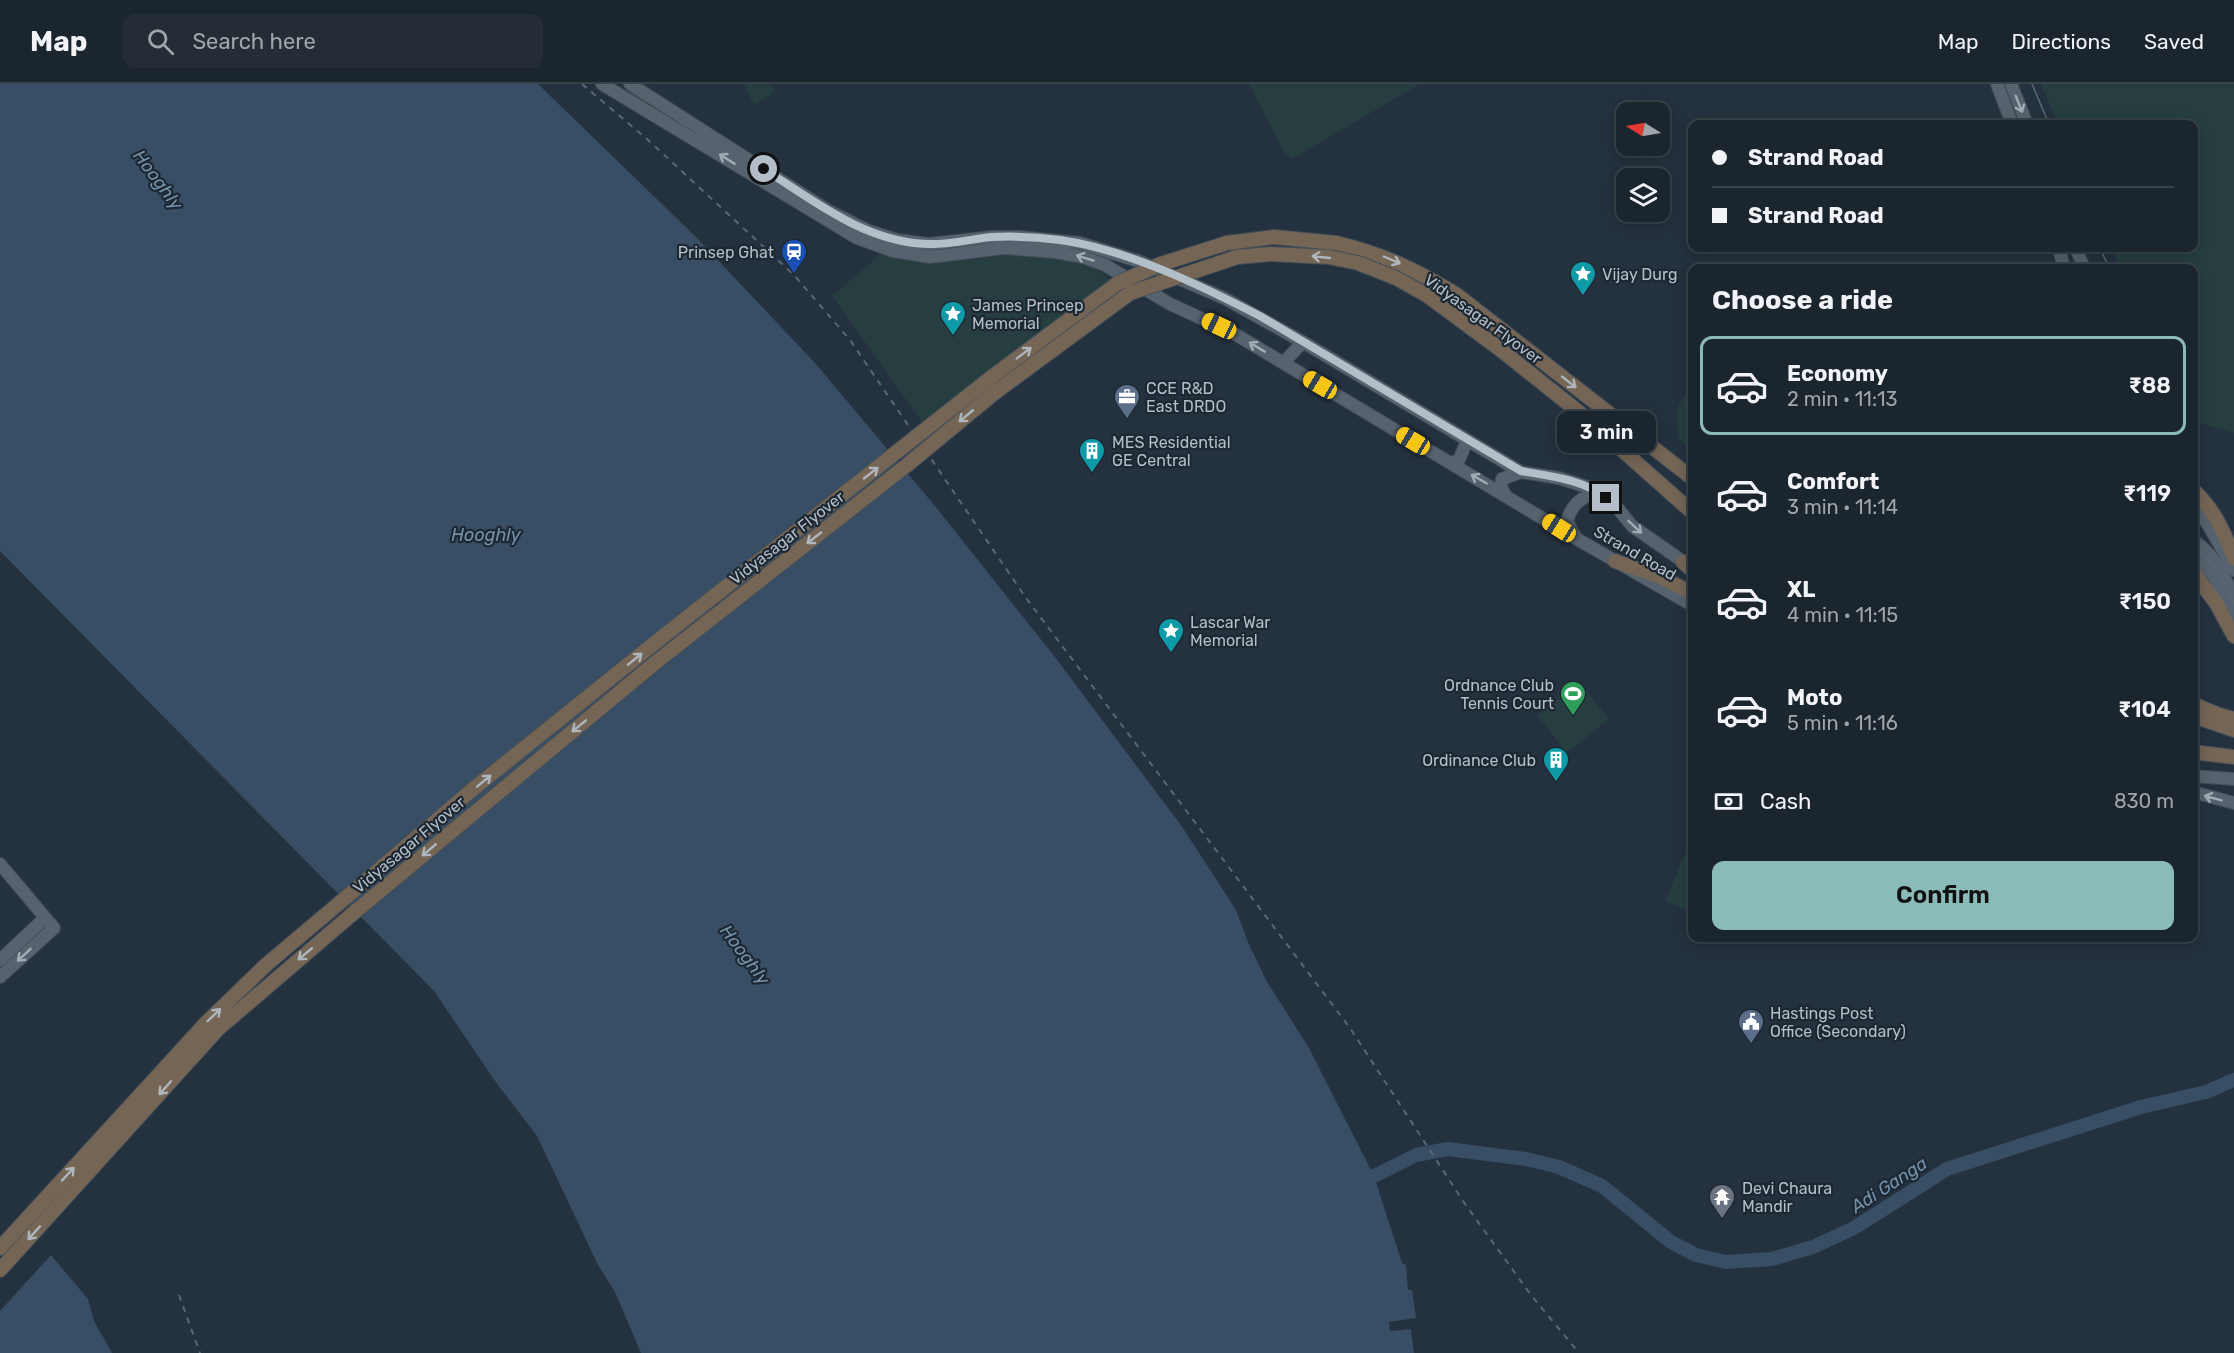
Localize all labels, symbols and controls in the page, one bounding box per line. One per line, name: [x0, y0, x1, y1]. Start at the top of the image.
search box: [123, 14, 543, 68]
text: Map: [30, 25, 87, 58]
icon: search: [144, 25, 177, 58]
text: Search here: [192, 28, 316, 55]
text: Map: [1938, 29, 1979, 54]
text: Directions: [2012, 29, 2111, 54]
text: Saved: [2144, 29, 2204, 54]
one-way arrow: [2014, 94, 2025, 113]
north arrow: [1616, 102, 1670, 156]
map controls: [1616, 102, 1670, 222]
text: Strand Road: [1748, 144, 1884, 171]
water label: Hooghly: [128, 146, 188, 215]
one-way arrow: [719, 153, 736, 165]
route start: [750, 155, 777, 182]
button: layers: [1616, 168, 1670, 222]
text: Strand Road: [1748, 202, 1884, 229]
station icon: Prinsep Ghat: [779, 237, 809, 275]
place label: Prinsep Ghat: [678, 243, 774, 262]
one-way arrow: [1311, 251, 1331, 262]
one-way arrow: [1076, 252, 1095, 263]
one-way arrow: [1383, 255, 1401, 266]
place icon: Vijay Durg: [1568, 259, 1598, 297]
place label: Vijay Durg: [1602, 265, 1677, 284]
street label: Vidyasagar Flyover: [1421, 270, 1545, 368]
text: Choose a ride: [1712, 284, 1893, 316]
place label: James Princep Memorial: [972, 296, 1083, 333]
place icon: James Princep Memorial: [938, 299, 968, 337]
car: [1199, 310, 1239, 342]
one-way arrow: [1249, 341, 1266, 353]
one-way arrow: [1016, 346, 1032, 359]
icon: car: [1715, 359, 1769, 413]
text: Economy: [1787, 360, 1888, 387]
car: [1300, 368, 1340, 402]
text: ₹88: [2129, 372, 2171, 399]
one-way arrow: [1561, 375, 1577, 388]
place label: CCE R&D East DRDO: [1146, 379, 1226, 416]
office icon: CCE R&D East DRDO: [1112, 382, 1142, 420]
text: 2 min · 11:13: [1787, 387, 1898, 411]
one-way arrow: [959, 409, 974, 423]
callout: 3 min: [1556, 411, 1656, 453]
text: 3 min: [1580, 420, 1633, 444]
car: [1393, 424, 1433, 458]
place label: MES Residential GE Central: [1112, 433, 1231, 470]
building icon: MES Residential GE Central: [1077, 436, 1107, 474]
one-way arrow: [862, 466, 878, 479]
icon: car: [1715, 467, 1769, 521]
text: Comfort: [1787, 468, 1879, 495]
one-way arrow: [1471, 473, 1488, 485]
text: ₹119: [2123, 480, 2171, 507]
route end: [1592, 484, 1619, 511]
street label: Vidyasagar Flyover: [726, 487, 848, 589]
text: 3 min · 11:14: [1787, 495, 1898, 519]
car: [1539, 511, 1579, 545]
one-way arrow: [1627, 520, 1642, 534]
street label: Strand Road: [1590, 522, 1680, 584]
water label: Hooghly: [451, 524, 522, 546]
one-way arrow: [806, 532, 822, 545]
icon: car: [1715, 575, 1769, 629]
text: XL: [1787, 576, 1815, 603]
text: ₹150: [2119, 588, 2171, 615]
text: 4 min · 11:15: [1787, 603, 1898, 627]
place label: Lascar War Memorial: [1190, 613, 1270, 650]
place icon: Lascar War Memorial: [1156, 616, 1186, 654]
one-way arrow: [627, 652, 643, 665]
place label: Ordnance Club Tennis Court: [1444, 676, 1554, 713]
sports icon: Ordnance Club Tennis Court: [1558, 679, 1588, 717]
icon: car: [1715, 683, 1769, 737]
text: Moto: [1787, 684, 1842, 711]
text: ₹104: [2118, 696, 2171, 723]
text: 5 min · 11:16: [1787, 711, 1898, 735]
one-way arrow: [571, 719, 587, 732]
building icon: Ordinance Club: [1541, 745, 1571, 783]
place label: Ordinance Club: [1422, 751, 1536, 770]
one-way arrow: [475, 775, 491, 788]
icon: cash: [1712, 785, 1745, 818]
text: Cash: [1760, 788, 1811, 815]
text: 830 m: [2114, 789, 2174, 813]
one-way arrow: [2204, 792, 2223, 803]
street label: Vidyasagar Flyover: [349, 793, 469, 897]
one-way arrow: [422, 843, 437, 857]
button: Confirm: [1712, 861, 2174, 930]
water label: Hooghly: [715, 921, 775, 990]
one-way arrow: [297, 947, 313, 960]
one-way arrow: [16, 948, 31, 962]
place label: Hastings Post Office (Secondary): [1770, 1004, 1906, 1041]
public building icon: Hastings Post Office (Secondary): [1736, 1007, 1766, 1045]
one-way arrow: [207, 1008, 222, 1022]
one-way arrow: [158, 1080, 172, 1095]
water label: Adi Ganga: [1846, 1152, 1932, 1218]
one-way arrow: [61, 1167, 75, 1182]
place label: Devi Chaura Mandir: [1742, 1179, 1832, 1216]
temple icon: Devi Chaura Mandir: [1707, 1182, 1737, 1220]
one-way arrow: [27, 1225, 41, 1240]

